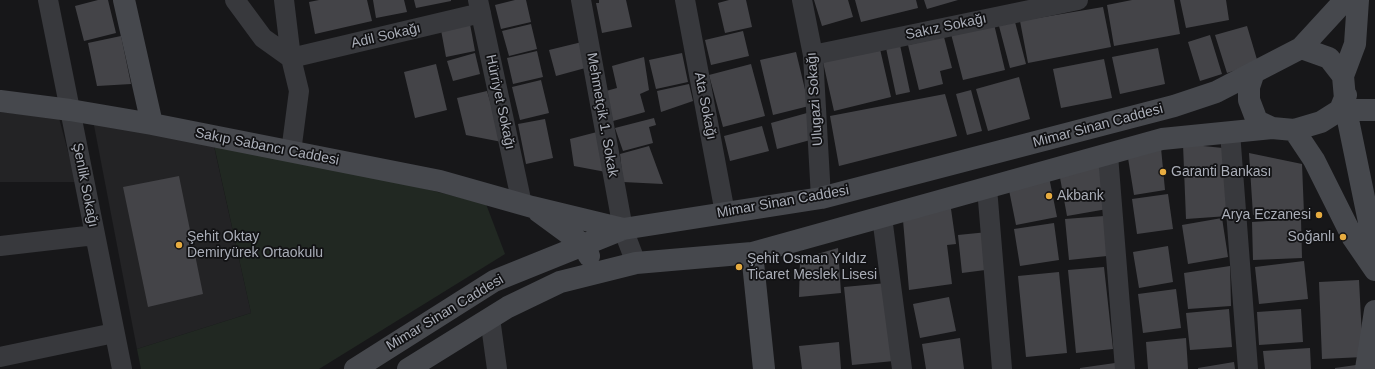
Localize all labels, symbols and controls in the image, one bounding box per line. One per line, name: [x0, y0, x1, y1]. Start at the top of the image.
street label: Sakız Sokağı: [904, 10, 988, 44]
street label: Adil Sokağı: [350, 20, 422, 52]
street label: Mehmetçik 1. Sokak: [583, 51, 621, 179]
street label: Ulugazi Sokağı: [803, 51, 827, 147]
street label: Hürriyet Sokağı: [482, 53, 518, 151]
street label: Ata Sokağı: [690, 71, 720, 141]
street label: Mimar Sinan Caddesi: [1031, 101, 1165, 151]
street label: Sakıp Sabancı Caddesi: [194, 125, 340, 169]
street label: Şenlik Sokağı: [69, 141, 101, 229]
place label: Garanti Bankası: [1171, 164, 1271, 180]
marker: Garanti Bankası: [1158, 167, 1168, 177]
street label: Mimar Sinan Caddesi: [716, 182, 850, 222]
place label: Akbank: [1057, 188, 1104, 204]
marker: Akbank: [1044, 191, 1054, 201]
place label: Arya Eczanesi: [1222, 207, 1311, 223]
marker: Arya Eczanesi: [1314, 210, 1324, 220]
place label: Şehit Oktay Demiryürek Ortaokulu: [187, 229, 323, 262]
place label: Soğanlı: [1288, 229, 1335, 245]
marker: Soğanlı: [1338, 232, 1348, 242]
marker: Şehit Oktay Demiryürek Ortaokulu: [174, 240, 184, 250]
place label: Şehit Osman Yıldız Ticaret Meslek Lisesi: [747, 251, 877, 284]
marker: Şehit Osman Yıldız Ticaret Meslek Lisesi: [734, 262, 744, 272]
street label: Mimar Sinan Caddesi: [383, 271, 507, 355]

